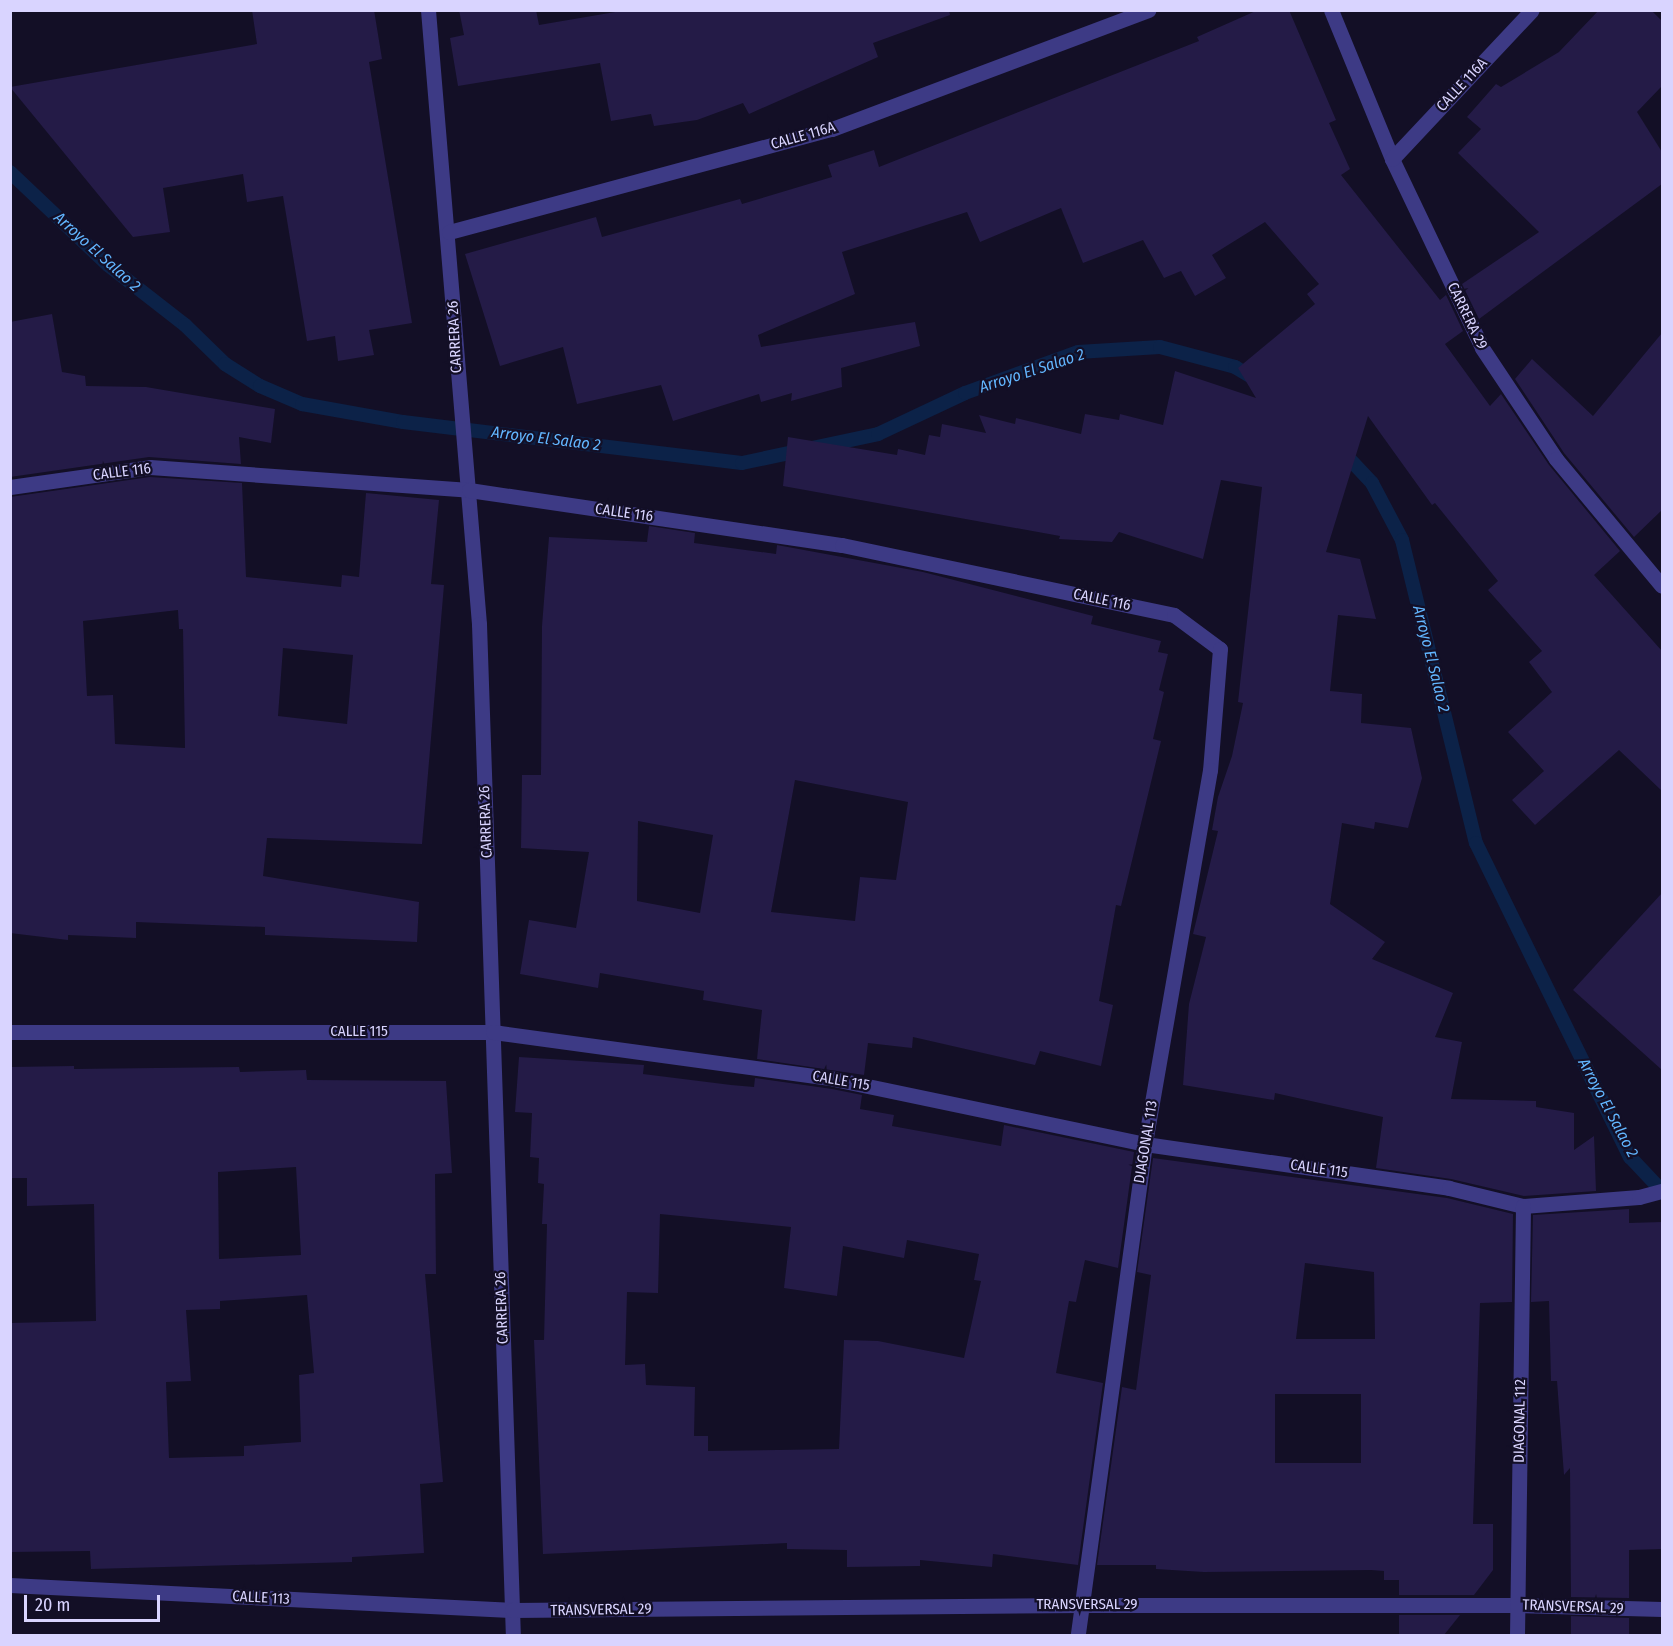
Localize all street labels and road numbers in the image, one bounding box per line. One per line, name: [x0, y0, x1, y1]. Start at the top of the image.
street label: CALLE 116A: [1433, 55, 1491, 115]
street label: CALLE 116A: [769, 118, 837, 154]
street label: CARRERA 29: [1443, 280, 1491, 352]
street label: CARRERA 26: [444, 300, 466, 374]
street label: CALLE 116: [92, 460, 152, 484]
street label: CALLE 116: [594, 500, 654, 526]
street label: CALLE 116: [1072, 585, 1132, 615]
street label: CARRERA 26: [476, 785, 496, 859]
street label: CALLE 115: [330, 1023, 388, 1041]
street label: CALLE 115: [811, 1067, 871, 1095]
street label: DIAGONAL 113: [1131, 1099, 1161, 1185]
street label: CALLE 115: [1289, 1156, 1349, 1182]
street label: CARRERA 26: [492, 1271, 512, 1345]
street label: DIAGONAL 112: [1510, 1379, 1530, 1463]
street label: CALLE 113: [232, 1588, 290, 1608]
street label: TRANSVERSAL 29: [1036, 1596, 1138, 1614]
street label: TRANSVERSAL 29: [1522, 1596, 1624, 1618]
street label: TRANSVERSAL 29: [550, 1600, 652, 1620]

